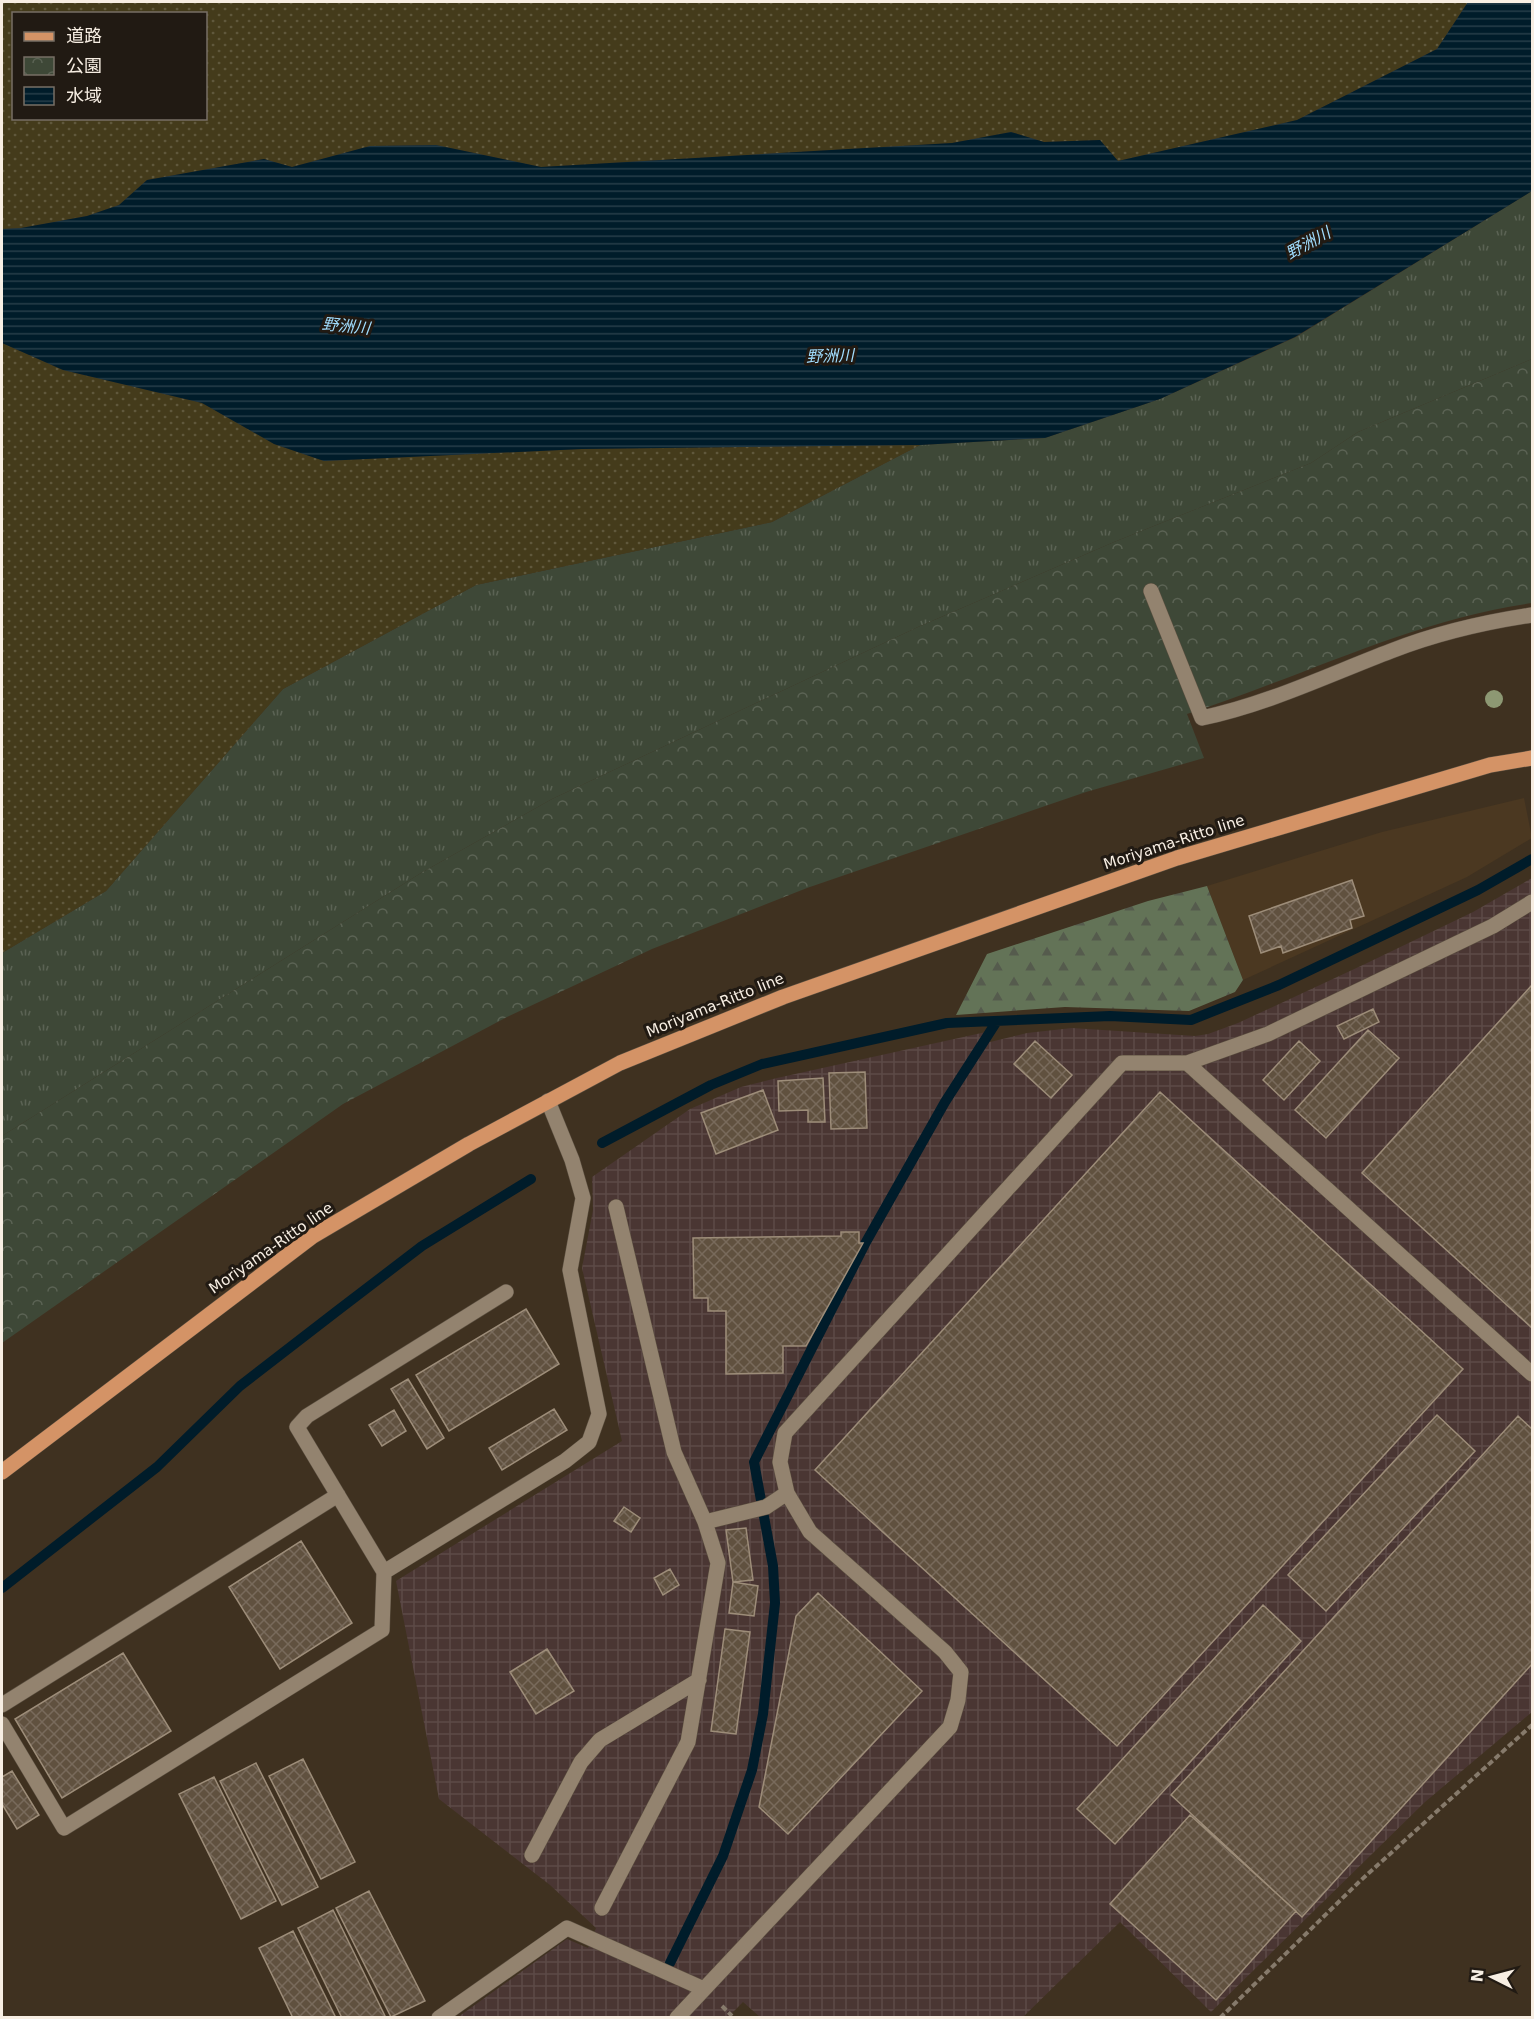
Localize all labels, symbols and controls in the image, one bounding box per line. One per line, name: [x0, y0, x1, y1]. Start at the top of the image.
legend: [12, 12, 207, 120]
text: 道路: [66, 25, 102, 46]
text: 公園: [66, 55, 102, 76]
text: 水域: [66, 85, 102, 106]
water label: 野洲川: [1282, 222, 1335, 263]
water label: 野洲川: [321, 314, 373, 338]
water label: 野洲川: [806, 346, 856, 366]
street label: Moriyama-Ritto line: [1101, 811, 1247, 873]
street label: Moriyama-Ritto line: [643, 969, 787, 1041]
street label: Moriyama-Ritto line: [206, 1198, 336, 1298]
north arrow: [1462, 1947, 1522, 2007]
text: N: [1467, 1968, 1488, 1983]

